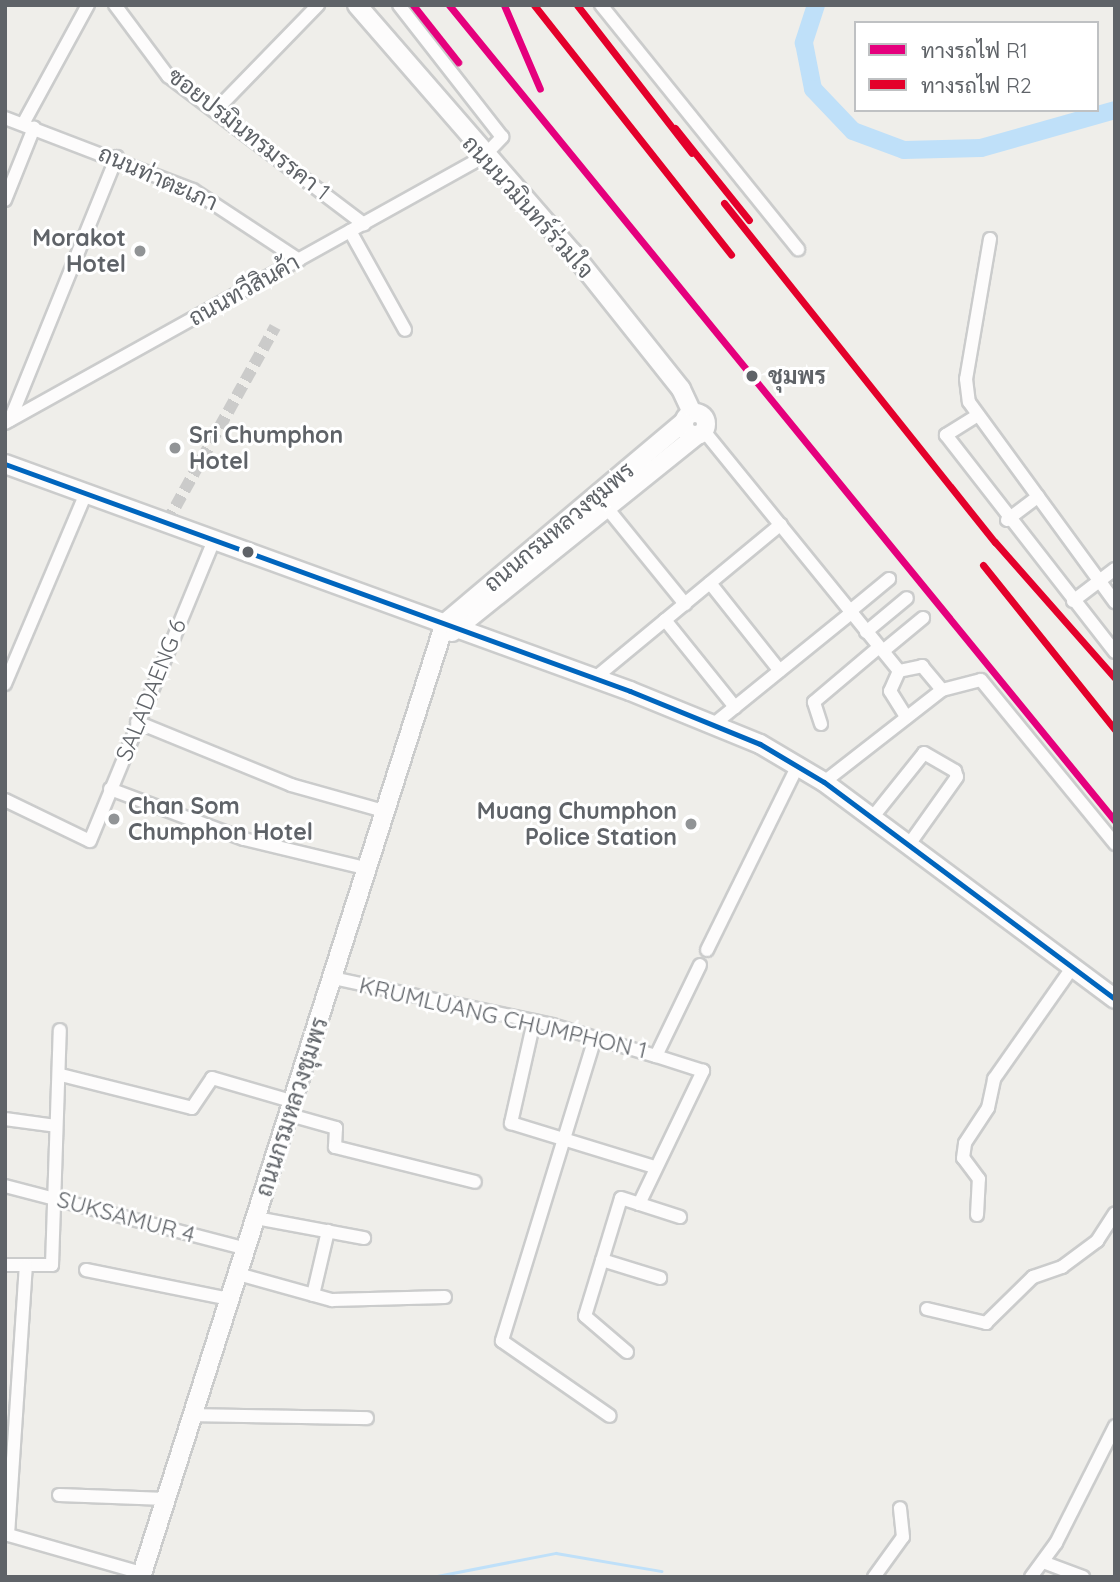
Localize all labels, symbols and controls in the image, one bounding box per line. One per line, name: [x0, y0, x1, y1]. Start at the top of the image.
legend: [854, 21, 1099, 112]
text: ทางรถไฟ R1: [921, 37, 1028, 63]
street label: ซอยปรมินทรมรรคา 1: [162, 62, 336, 206]
text: ทางรถไฟ R2: [921, 72, 1032, 98]
street label: ถนนนวมินทร์ร่วมใจ: [457, 130, 599, 284]
street label: ถนนท่าตะเภา: [94, 139, 222, 217]
place label: Morakot Hotel: [32, 224, 126, 278]
marker: Morakot Hotel: [132, 243, 148, 259]
street label: ถนนทวีสินค้า: [184, 248, 304, 332]
place label: ชุมพร: [768, 362, 826, 390]
marker: ชุมพร: [742, 366, 762, 386]
place label: Sri Chumphon Hotel: [189, 421, 343, 475]
marker: Sri Chumphon Hotel: [167, 440, 183, 456]
street label: ถนนกรมหลวงชุมพร: [478, 456, 640, 598]
unlabelled marker: [241, 545, 255, 559]
street label: SALADAENG 6: [110, 615, 192, 765]
place label: Chan Som Chumphon Hotel: [128, 792, 313, 846]
place label: Muang Chumphon Police Station: [477, 797, 677, 851]
marker: Chan Som Chumphon Hotel: [106, 811, 122, 827]
marker: Muang Chumphon Police Station: [683, 816, 699, 832]
street label: KRUMLUANG CHUMPHON 1: [356, 971, 650, 1065]
street label: ถนนกรมหลวงชุมพร: [250, 1014, 334, 1200]
street label: SUKSAMUR 4: [54, 1185, 198, 1249]

